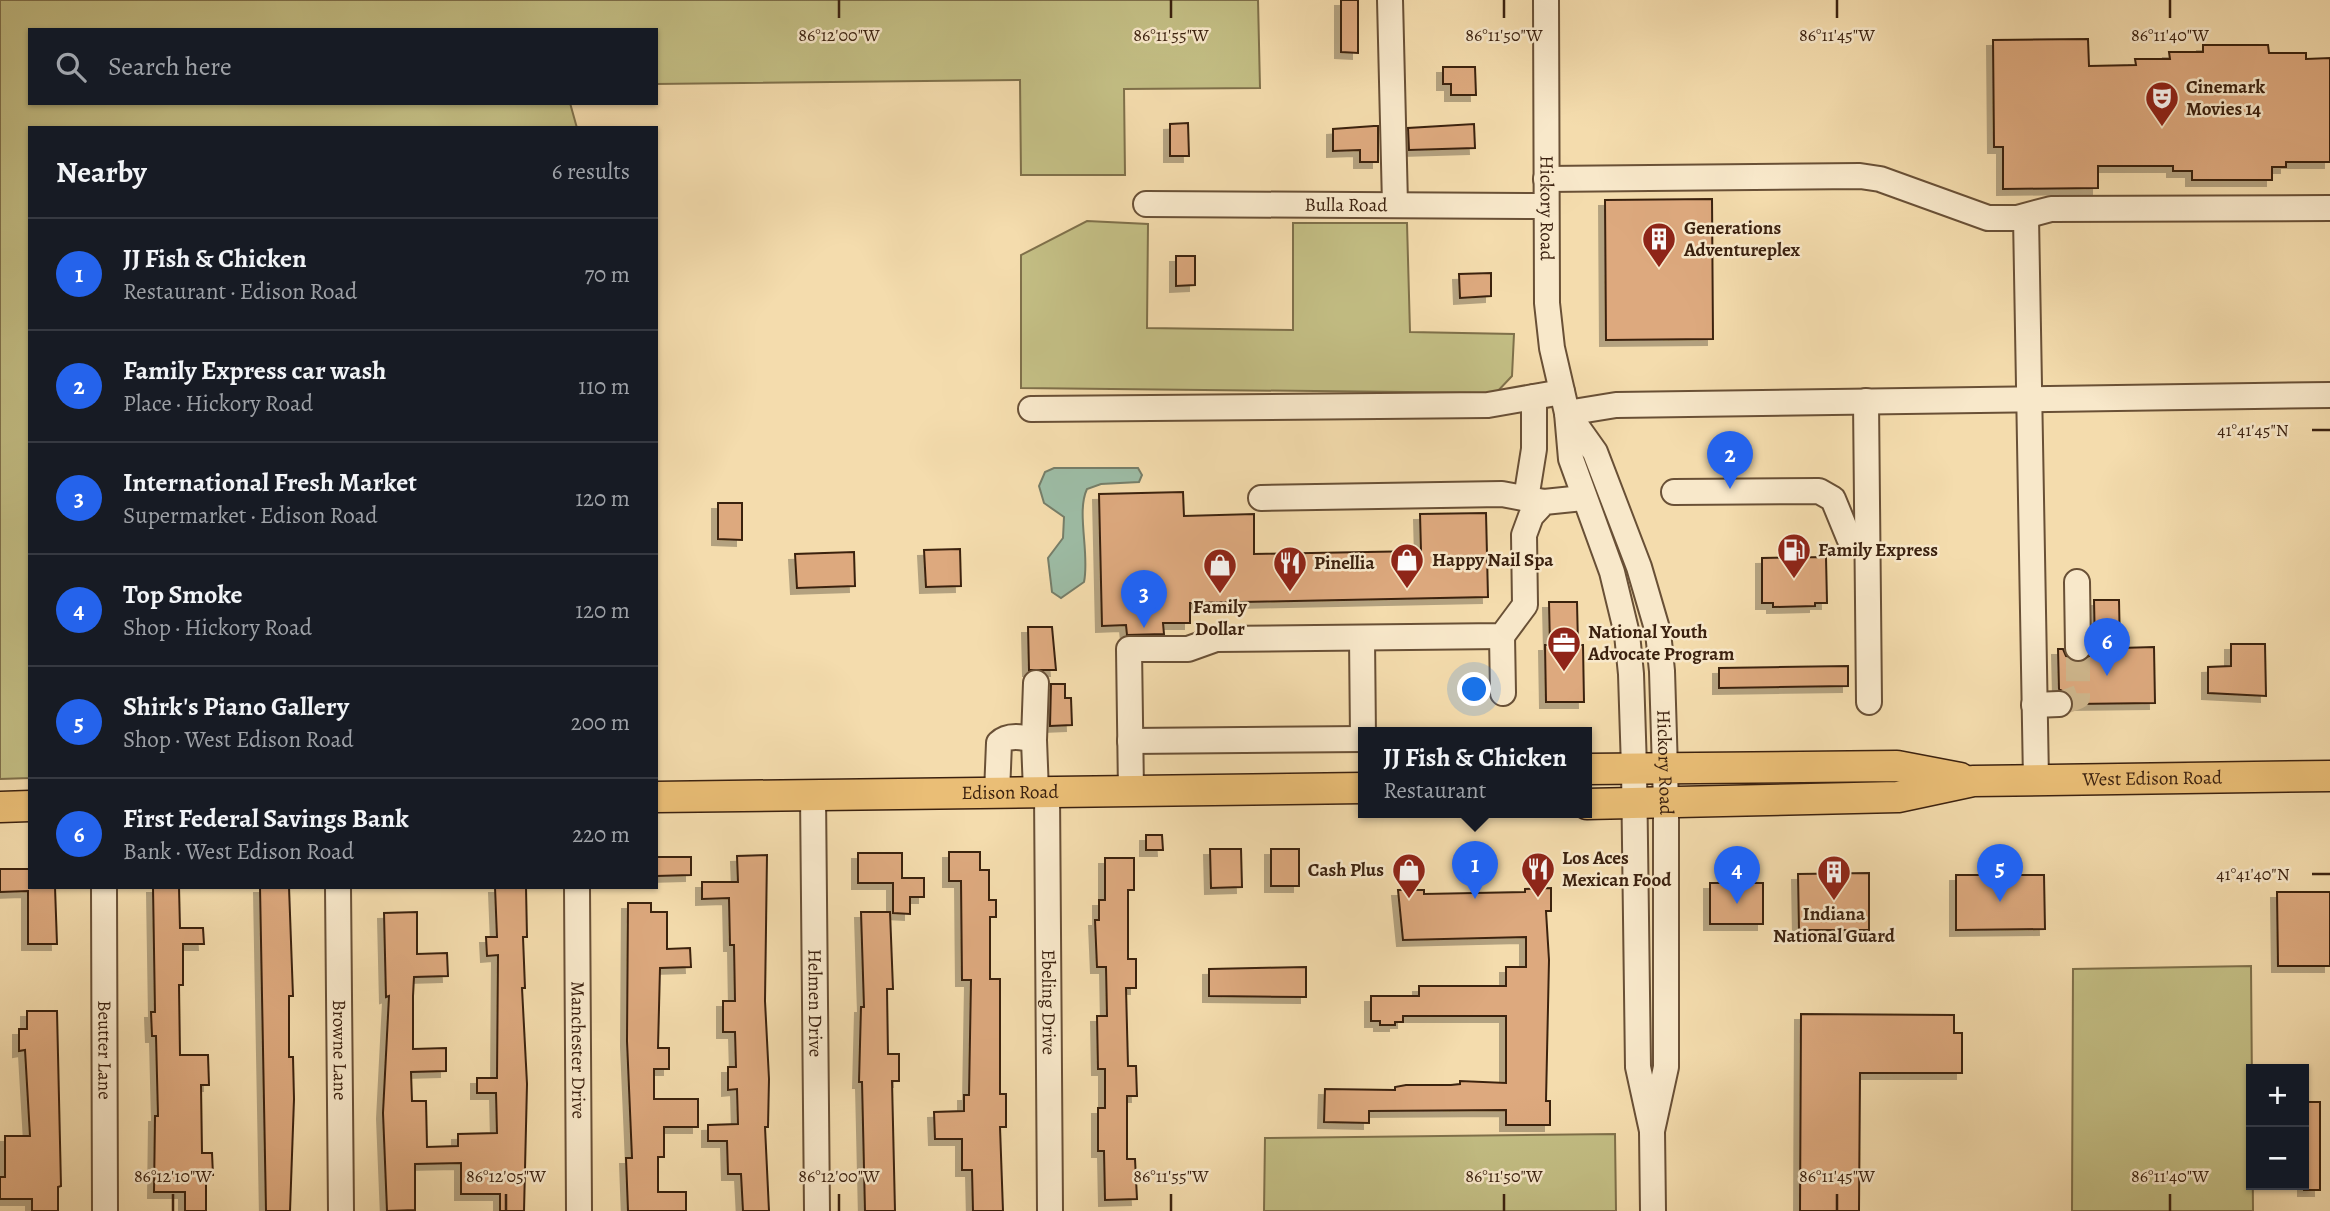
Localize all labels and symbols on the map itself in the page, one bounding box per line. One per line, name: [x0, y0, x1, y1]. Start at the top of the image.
text: 86°12'00"W: [798, 23, 880, 47]
text: 86°11'55"W: [1133, 23, 1209, 47]
text: 86°11'50"W: [1465, 23, 1543, 47]
text: 86°11'45"W: [1799, 23, 1875, 47]
text: 86°11'40"W: [2131, 23, 2209, 47]
place label: Cinemark Movies 14: [2186, 74, 2265, 122]
theatre icon: Cinemark Movies 14: [2143, 79, 2181, 128]
street label: Hickory Road: [1534, 155, 1560, 262]
street label: Bulla Road: [1304, 192, 1388, 218]
place label: Generations Adventureplex: [1683, 215, 1801, 263]
building icon: Generations Adventureplex: [1640, 220, 1678, 269]
text: 41°41'45"N: [2217, 418, 2289, 442]
pin: 2: [1707, 431, 1753, 489]
fuel station icon: Family Express: [1775, 531, 1813, 580]
place label: Family Express: [1818, 537, 1938, 563]
shop icon: Happy Nail Spa: [1388, 541, 1426, 590]
restaurant icon: Pinellia: [1271, 544, 1309, 593]
shop icon: Family Dollar: [1201, 546, 1239, 595]
place label: Happy Nail Spa: [1432, 547, 1554, 573]
place label: Pinellia: [1314, 550, 1375, 576]
pin: 3: [1121, 570, 1167, 628]
place label: Family Dollar: [1193, 594, 1248, 642]
pin: 6: [2084, 618, 2130, 676]
place label: National Youth Advocate Program: [1587, 619, 1735, 667]
office icon: National Youth Advocate Program: [1545, 624, 1583, 673]
your location: [1457, 672, 1491, 706]
street label: Hickory Road: [1650, 709, 1679, 816]
street label: West Edison Road: [2081, 765, 2223, 792]
street label: Edison Road: [961, 779, 1060, 806]
pin: 1: [1452, 841, 1498, 899]
pin: 5: [1977, 844, 2023, 902]
place label: Los Aces Mexican Food: [1562, 845, 1672, 893]
pin: 4: [1714, 846, 1760, 904]
restaurant icon: Los Aces Mexican Food: [1519, 850, 1557, 899]
shop icon: Cash Plus: [1390, 851, 1428, 900]
building icon: Indiana National Guard: [1815, 853, 1853, 902]
place label: Cash Plus: [1308, 857, 1384, 883]
text: 41°41'40"N: [2216, 862, 2290, 886]
place label: Indiana National Guard: [1773, 901, 1896, 949]
street label: Helmen Drive: [801, 949, 829, 1057]
street label: Ebeling Drive: [1035, 949, 1062, 1055]
street label: Manchester Drive: [565, 981, 591, 1119]
street label: Browne Lane: [326, 999, 353, 1101]
street label: Beutter Lane: [91, 1000, 118, 1100]
text: 86°12'10"W: [134, 1164, 212, 1188]
text: 86°12'05"W: [466, 1164, 546, 1188]
text: 86°12'00"W: [798, 1164, 880, 1188]
text: 86°11'55"W: [1133, 1164, 1209, 1188]
text: 86°11'50"W: [1465, 1164, 1543, 1188]
text: 86°11'45"W: [1799, 1164, 1875, 1188]
text: 86°11'40"W: [2131, 1164, 2209, 1188]

